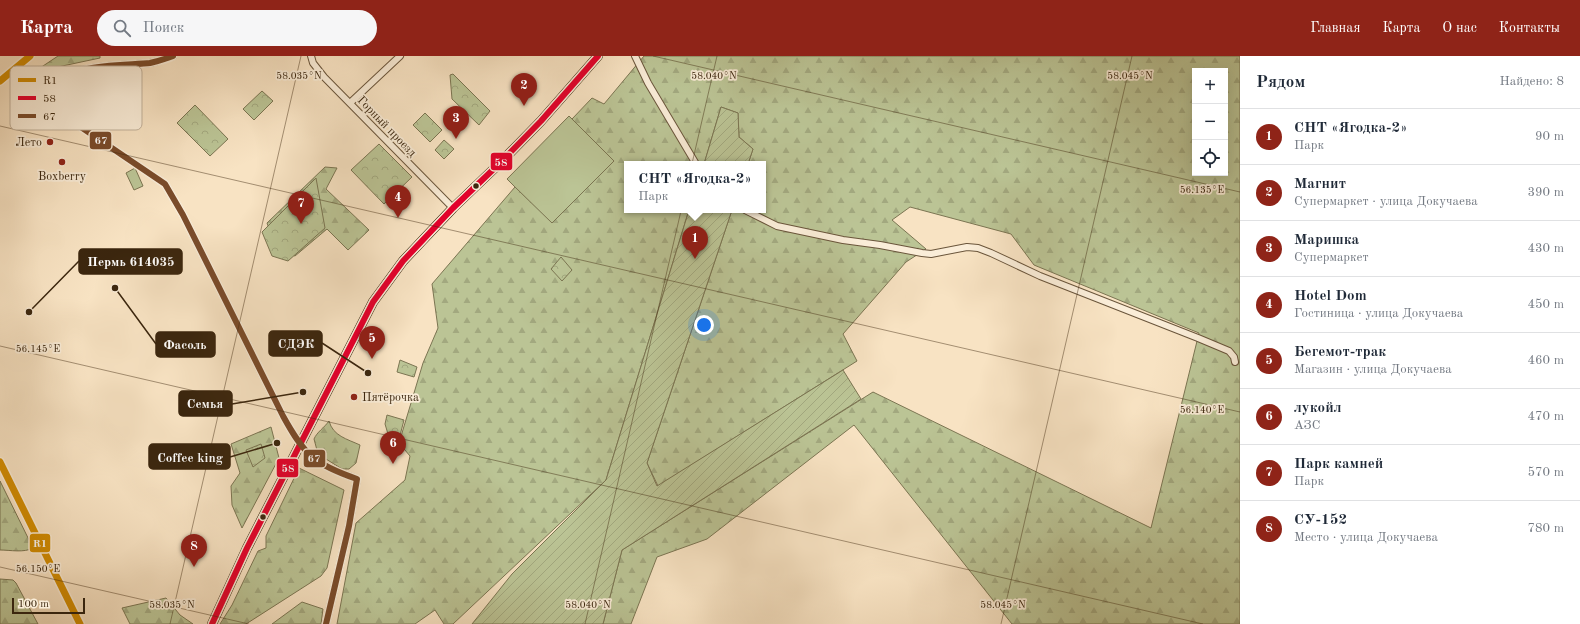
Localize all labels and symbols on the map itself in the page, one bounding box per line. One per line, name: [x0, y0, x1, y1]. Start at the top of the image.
legend: [10, 66, 142, 130]
text: 58.035°N: [276, 71, 322, 81]
text: 58.040°N: [691, 71, 737, 81]
text: 58.045°N: [1107, 71, 1153, 81]
pin: 2: [511, 73, 537, 106]
text: R1: [43, 76, 57, 87]
text: 58: [43, 94, 56, 105]
street label: Горный проезд: [355, 94, 418, 159]
pin: 3: [443, 106, 469, 139]
text: 67: [43, 112, 56, 123]
line badge: 67: [89, 131, 112, 150]
text: 67: [95, 136, 107, 147]
place label: Лето: [16, 137, 42, 149]
marker: Лето: [45, 137, 55, 147]
line badge: 58: [490, 152, 513, 171]
marker: Boxberry: [57, 157, 67, 167]
text: 58: [495, 158, 507, 169]
place label: Boxberry: [38, 171, 87, 183]
unlabelled marker: [471, 181, 481, 191]
pin: 4: [385, 185, 411, 218]
text: 56.135°E: [1180, 185, 1224, 195]
pin: 7: [288, 191, 314, 224]
pin: 1: [682, 226, 708, 259]
callout: Пермь 614035: [79, 249, 182, 274]
text: Пермь 614035: [87, 256, 175, 269]
your location: [694, 315, 714, 335]
pin: 5: [359, 326, 385, 359]
callout: СДЭК: [269, 331, 322, 356]
callout: Фасоль: [156, 332, 215, 357]
text: СДЭК: [278, 338, 315, 351]
text: Фасоль: [163, 339, 207, 352]
text: 56.145°E: [16, 344, 60, 354]
callout: Семья: [179, 391, 232, 416]
marker: Пятёрочка: [349, 392, 359, 402]
place label: Пятёрочка: [362, 392, 419, 404]
text: Семья: [187, 398, 223, 411]
text: 56.140°E: [1180, 405, 1224, 415]
pin: 6: [380, 431, 406, 464]
callout: Coffee king: [149, 444, 230, 469]
line badge: 67: [303, 449, 326, 468]
text: Coffee king: [157, 452, 224, 465]
text: 67: [308, 454, 320, 465]
line badge: 58: [276, 458, 299, 478]
text: 58: [282, 464, 294, 475]
unlabelled marker: [258, 512, 268, 522]
line badge: R1: [29, 533, 51, 553]
pin: 8: [181, 534, 207, 567]
text: R1: [33, 539, 47, 550]
text: 56.150°E: [16, 564, 60, 574]
scale bar: [12, 596, 85, 615]
text: 58.035°N: [149, 600, 195, 610]
text: 58.040°N: [565, 600, 611, 610]
text: 58.045°N: [980, 600, 1026, 610]

